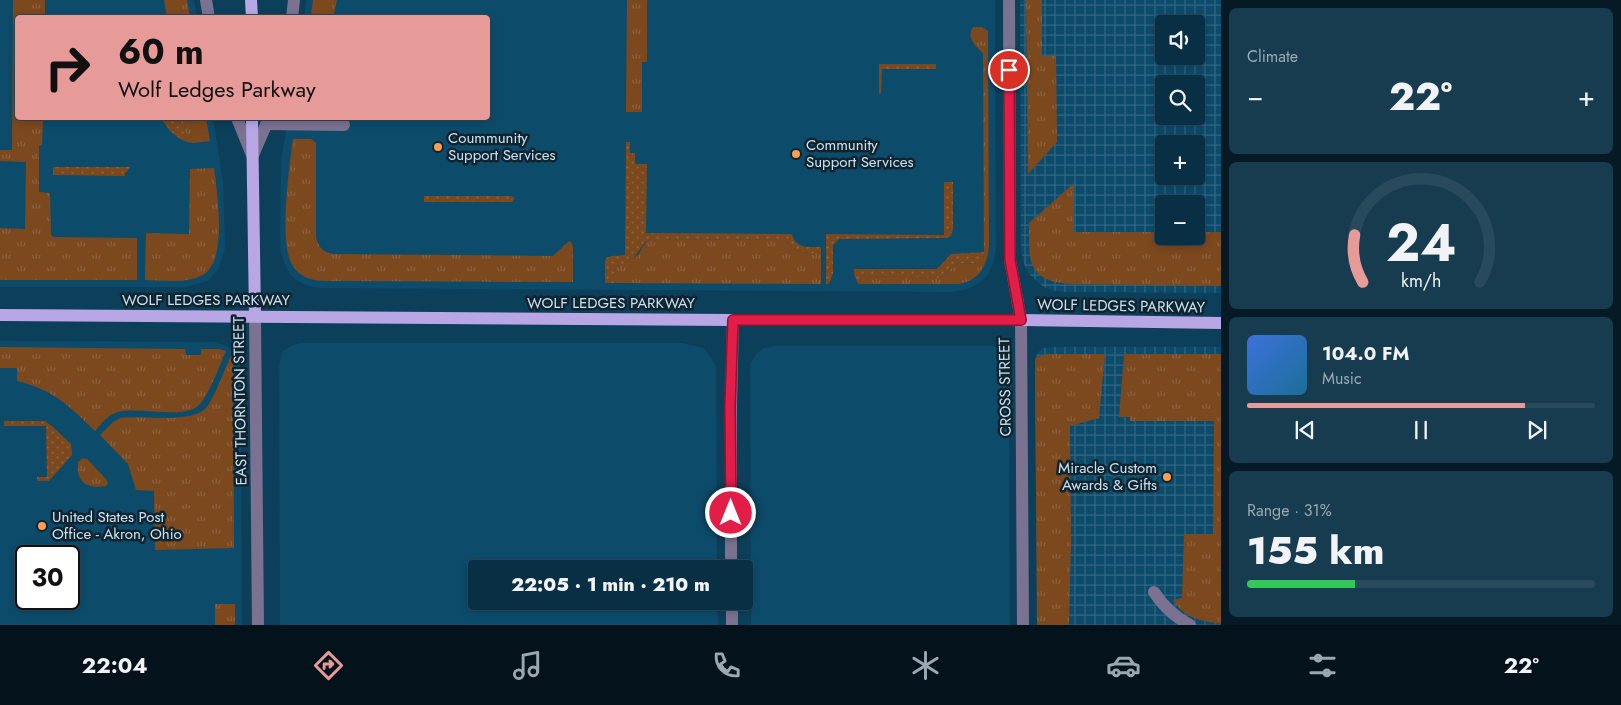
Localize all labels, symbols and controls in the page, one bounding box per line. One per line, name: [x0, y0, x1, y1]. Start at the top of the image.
map controls: [1155, 15, 1205, 245]
button: sound: [1155, 15, 1205, 65]
text: 60 m: [118, 27, 204, 77]
icon: right: [35, 35, 100, 100]
text: Climate: [1247, 45, 1298, 68]
pin: [988, 49, 1030, 91]
icon: arrive: [995, 56, 1023, 84]
text: 22°: [1389, 69, 1452, 124]
text: Wolf Ledges Parkway: [118, 73, 316, 105]
button: search: [1155, 75, 1205, 125]
text: −: [1247, 76, 1264, 117]
text: +: [1578, 76, 1595, 117]
place label: Coummunity Support Services: [448, 127, 556, 166]
place label: Community Support Services: [806, 134, 914, 173]
button: +: [1155, 135, 1205, 185]
marker: Coummunity Support Services: [432, 141, 444, 153]
marker: Community Support Services: [790, 148, 802, 160]
button: −: [1155, 195, 1205, 245]
text: 24: [1386, 205, 1456, 281]
text: km/h: [1401, 268, 1441, 294]
street label: WOLF LEDGES PARKWAY: [122, 289, 291, 311]
street label: WOLF LEDGES PARKWAY: [527, 292, 696, 314]
street label: WOLF LEDGES PARKWAY: [1037, 294, 1206, 318]
street label: EAST THORNTON STREET: [228, 316, 252, 486]
street label: CROSS STREET: [993, 338, 1017, 436]
text: 104.0 FM: [1322, 340, 1409, 367]
text: Music: [1322, 367, 1362, 390]
icon: previous: [1291, 416, 1319, 444]
icon: pause: [1407, 416, 1435, 444]
icon: next: [1523, 416, 1551, 444]
place label: Miracle Custom Awards & Gifts: [1058, 457, 1157, 496]
marker: Miracle Custom Awards & Gifts: [1161, 471, 1173, 483]
position arrow: [704, 486, 756, 538]
text: Range · 31%: [1247, 499, 1332, 522]
place label: United States Post Office - Akron, Ohio: [52, 506, 182, 545]
marker: United States Post Office - Akron, Ohio: [36, 520, 48, 532]
text: 155 km: [1247, 523, 1384, 578]
speed limit sign: 30: [15, 545, 80, 610]
text: 22:05 · 1 min · 210 m: [511, 571, 710, 598]
icon: directions: [311, 648, 346, 683]
icon: music: [510, 648, 545, 683]
icon: phone: [709, 648, 744, 683]
icon: climate: [908, 648, 943, 683]
icon: car: [1106, 648, 1141, 683]
icon: filters: [1305, 648, 1340, 683]
text: 22:04: [82, 649, 148, 681]
text: 22°: [1504, 649, 1539, 681]

